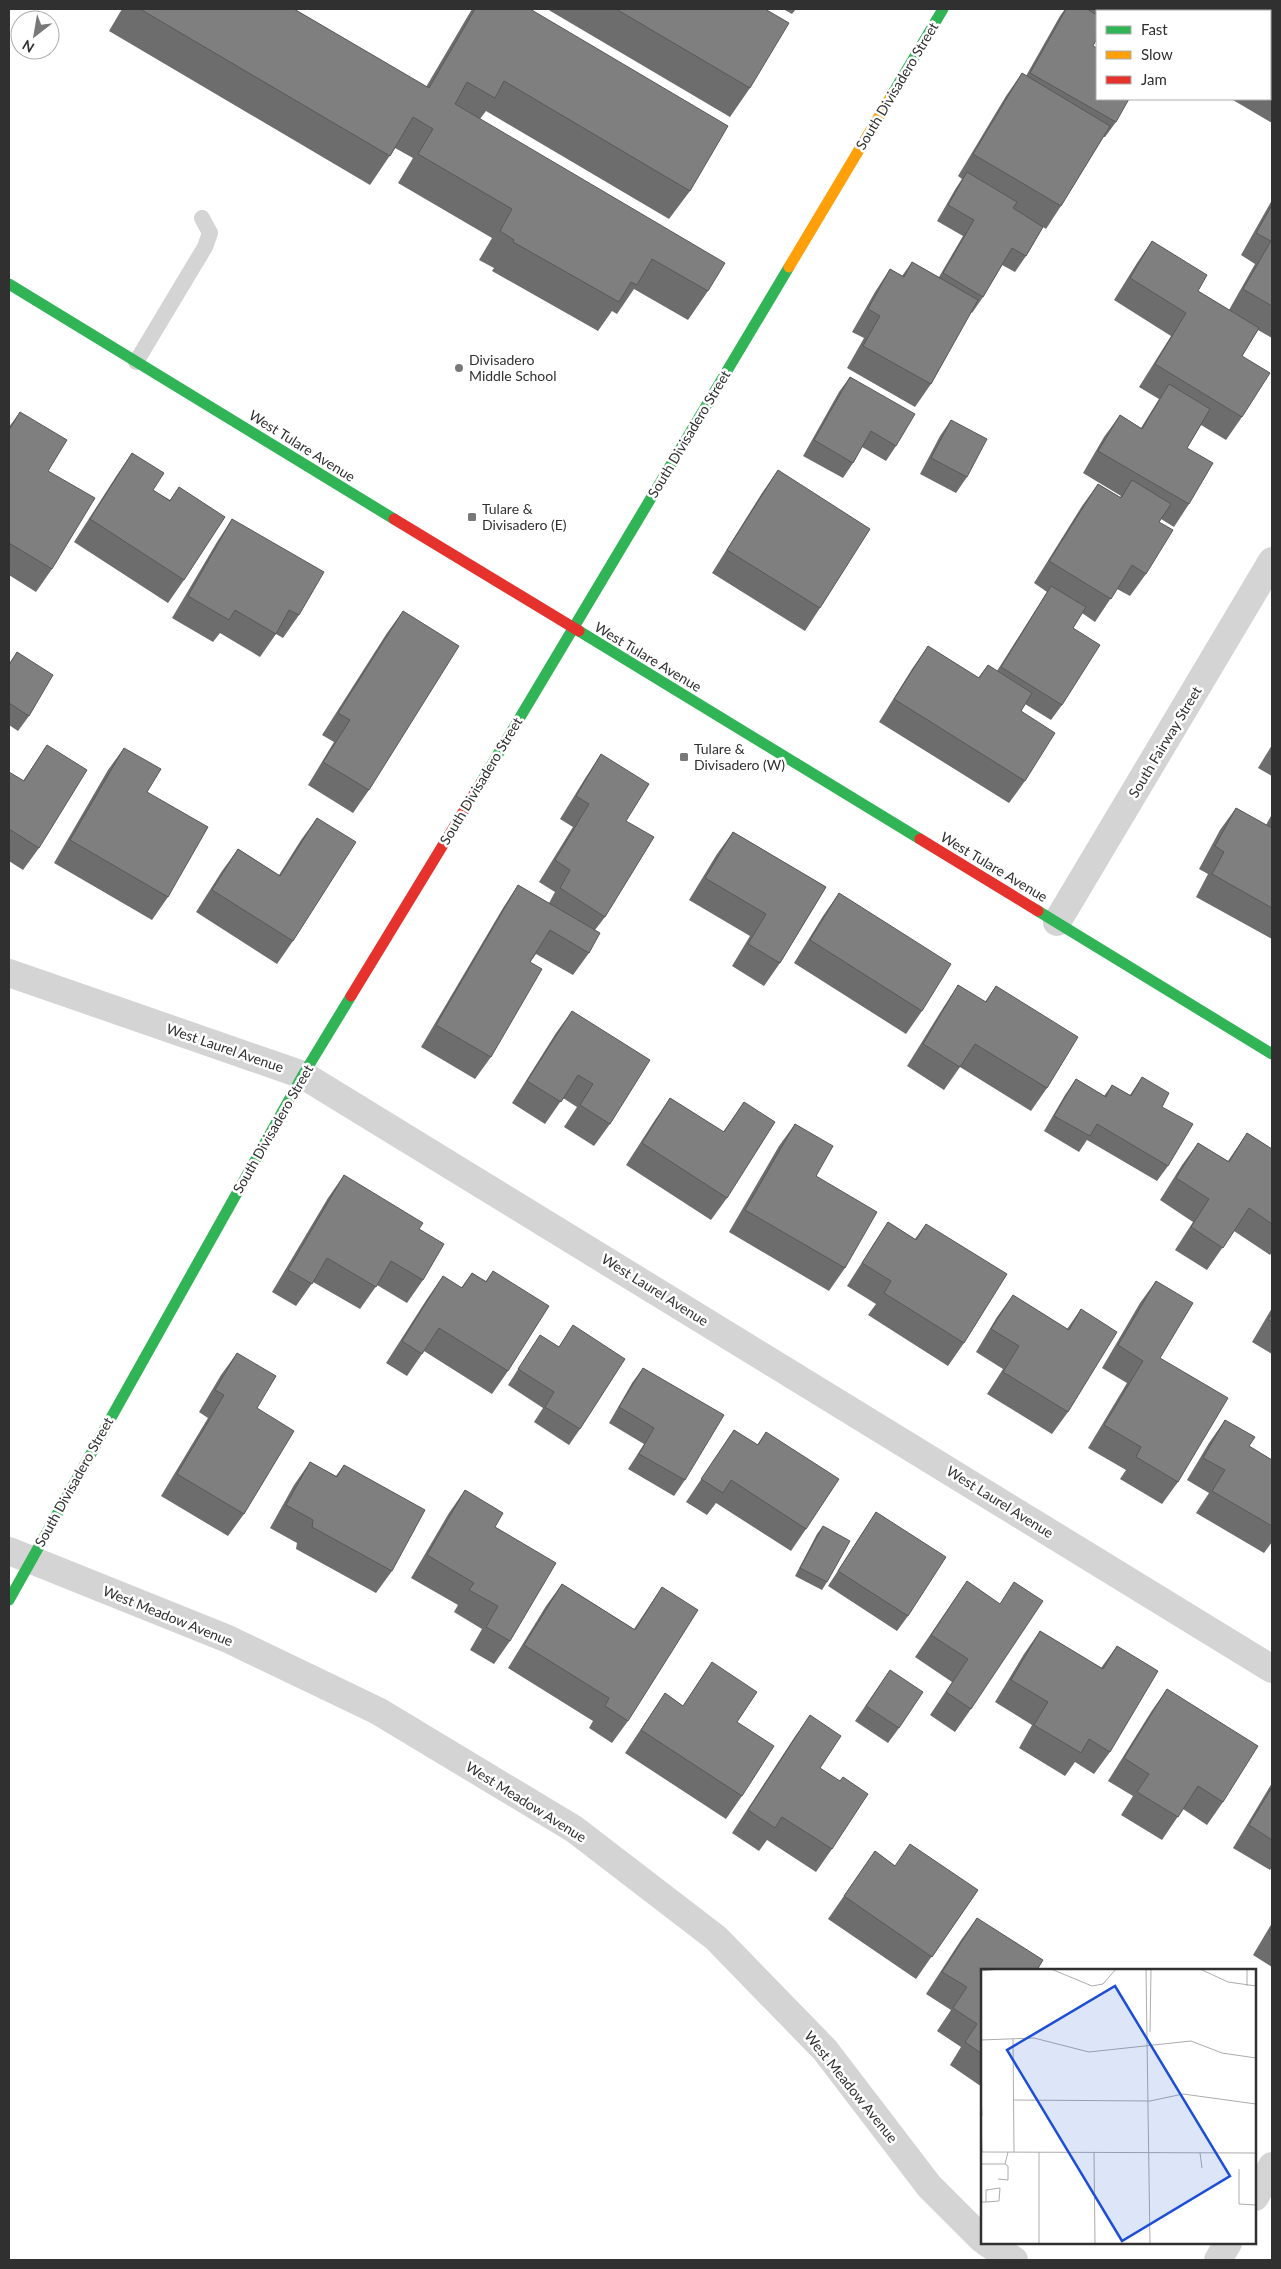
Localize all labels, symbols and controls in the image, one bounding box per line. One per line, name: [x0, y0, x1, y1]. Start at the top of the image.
north arrow: [10, 10, 60, 60]
legend: [1096, 10, 1271, 100]
street label: South Divisadero Street: [852, 19, 941, 153]
text: Fast: [1141, 20, 1168, 38]
text: N: [19, 37, 37, 57]
text: Slow: [1141, 45, 1173, 63]
text: Jam: [1141, 70, 1167, 88]
place label: Divisadero Middle School: [469, 351, 556, 384]
marker: Divisadero Middle School: [453, 362, 465, 374]
street label: South Divisadero Street: [644, 367, 733, 501]
street label: West Tulare Avenue: [246, 406, 358, 485]
place label: Tulare & Divisadero (E): [482, 500, 567, 533]
marker: Tulare & Divisadero (E): [466, 511, 478, 523]
street label: West Tulare Avenue: [592, 618, 705, 695]
street label: South Fairway Street: [1125, 683, 1205, 801]
street label: South Divisadero Street: [436, 714, 525, 848]
place label: Tulare & Divisadero (W): [694, 740, 785, 773]
marker: Tulare & Divisadero (W): [678, 751, 690, 763]
street label: West Tulare Avenue: [938, 828, 1051, 905]
street label: West Laurel Avenue: [164, 1020, 286, 1076]
street label: South Divisadero Street: [229, 1061, 316, 1196]
street label: West Laurel Avenue: [599, 1250, 712, 1329]
street label: South Divisadero Street: [31, 1414, 116, 1550]
street label: West Laurel Avenue: [944, 1462, 1057, 1541]
street label: West Meadow Avenue: [101, 1582, 236, 1649]
street label: West Meadow Avenue: [463, 1758, 590, 1846]
inset map: [981, 1969, 1256, 2244]
street label: West Meadow Avenue: [801, 2027, 902, 2146]

